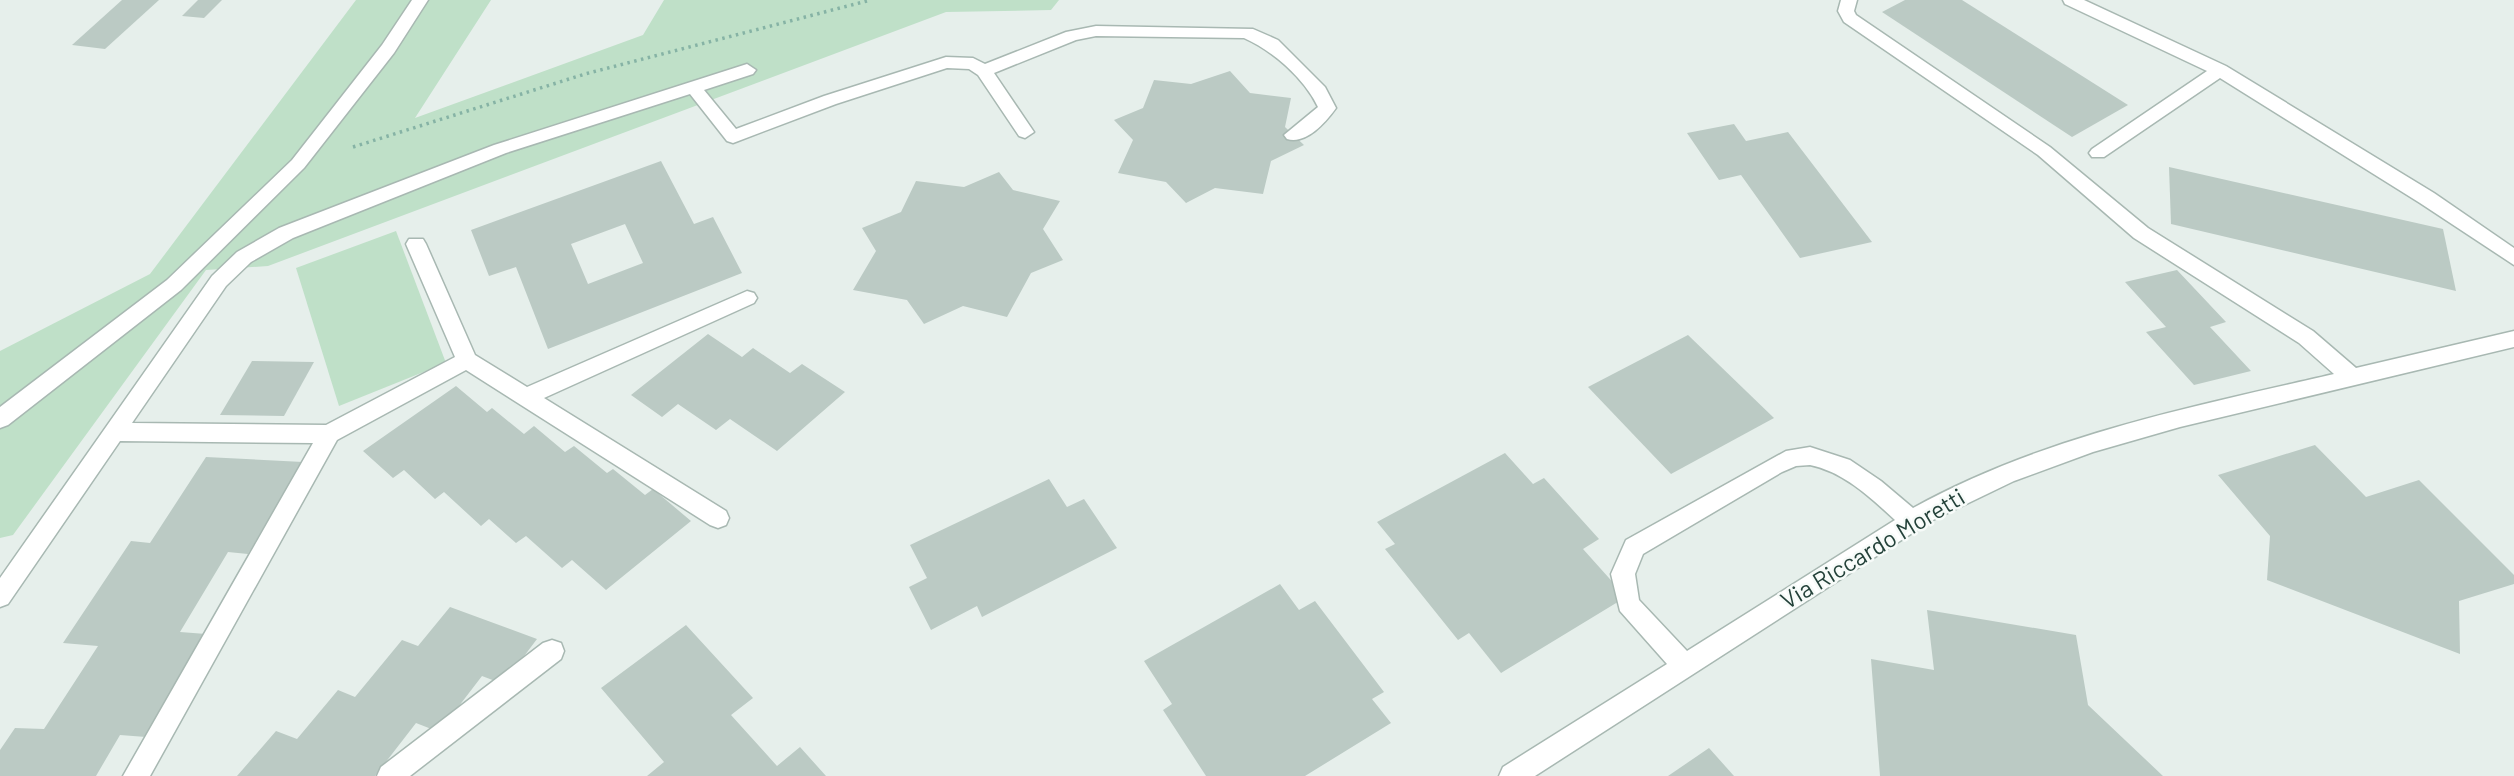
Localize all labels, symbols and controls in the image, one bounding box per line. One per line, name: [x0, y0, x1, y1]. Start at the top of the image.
street label: Via Riccardo Moretti: [1775, 481, 1970, 614]

